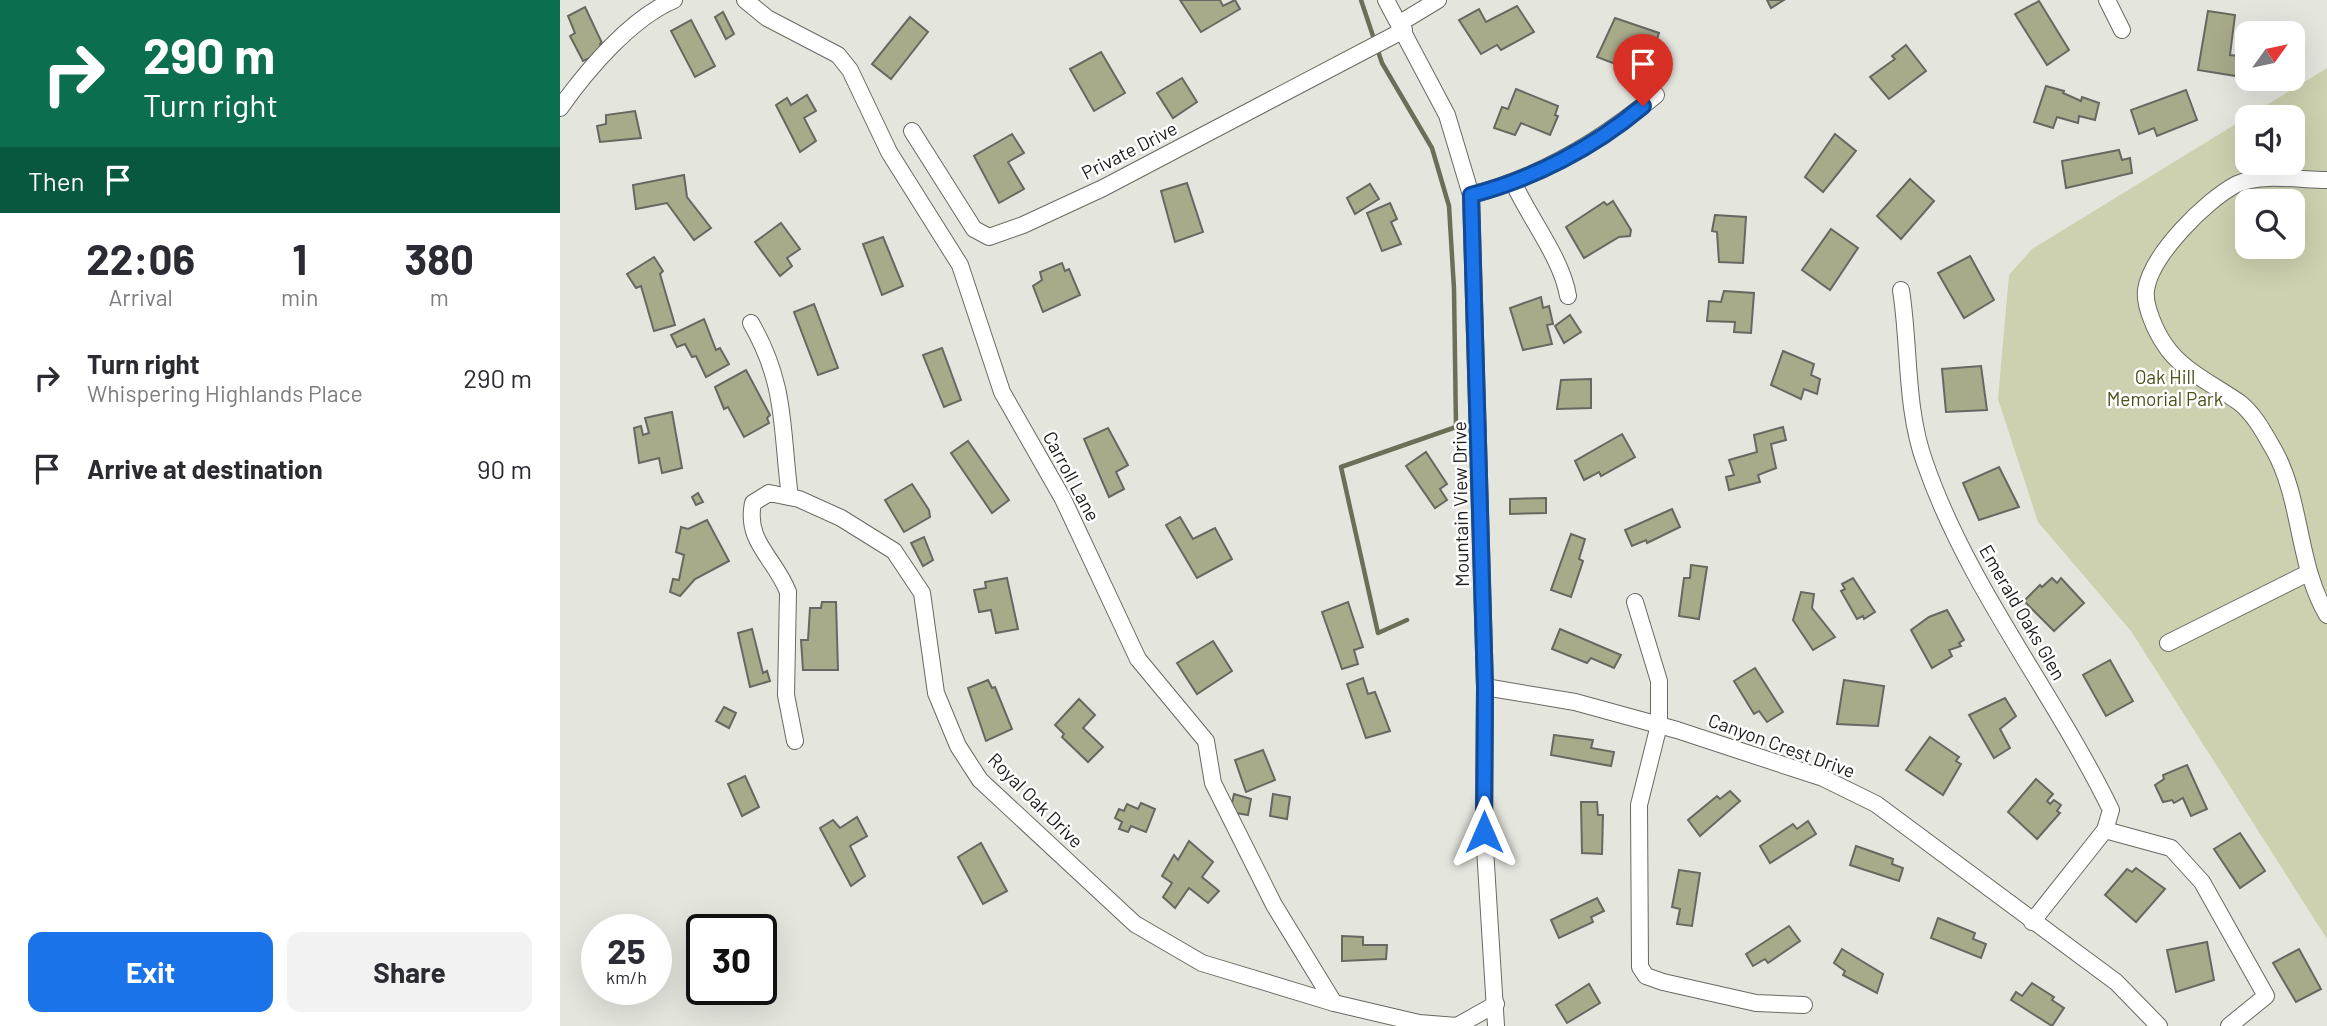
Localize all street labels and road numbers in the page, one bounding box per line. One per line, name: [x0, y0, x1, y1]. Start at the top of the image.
street label: Private Drive: [1077, 116, 1181, 184]
street label: Mountain View Drive: [1447, 421, 1473, 587]
street label: Carroll Lane: [1039, 427, 1105, 525]
street label: Emerald Oaks Glen: [1975, 540, 2071, 684]
street label: Canyon Crest Drive: [1705, 708, 1859, 782]
street label: Royal Oak Drive: [984, 748, 1088, 852]

